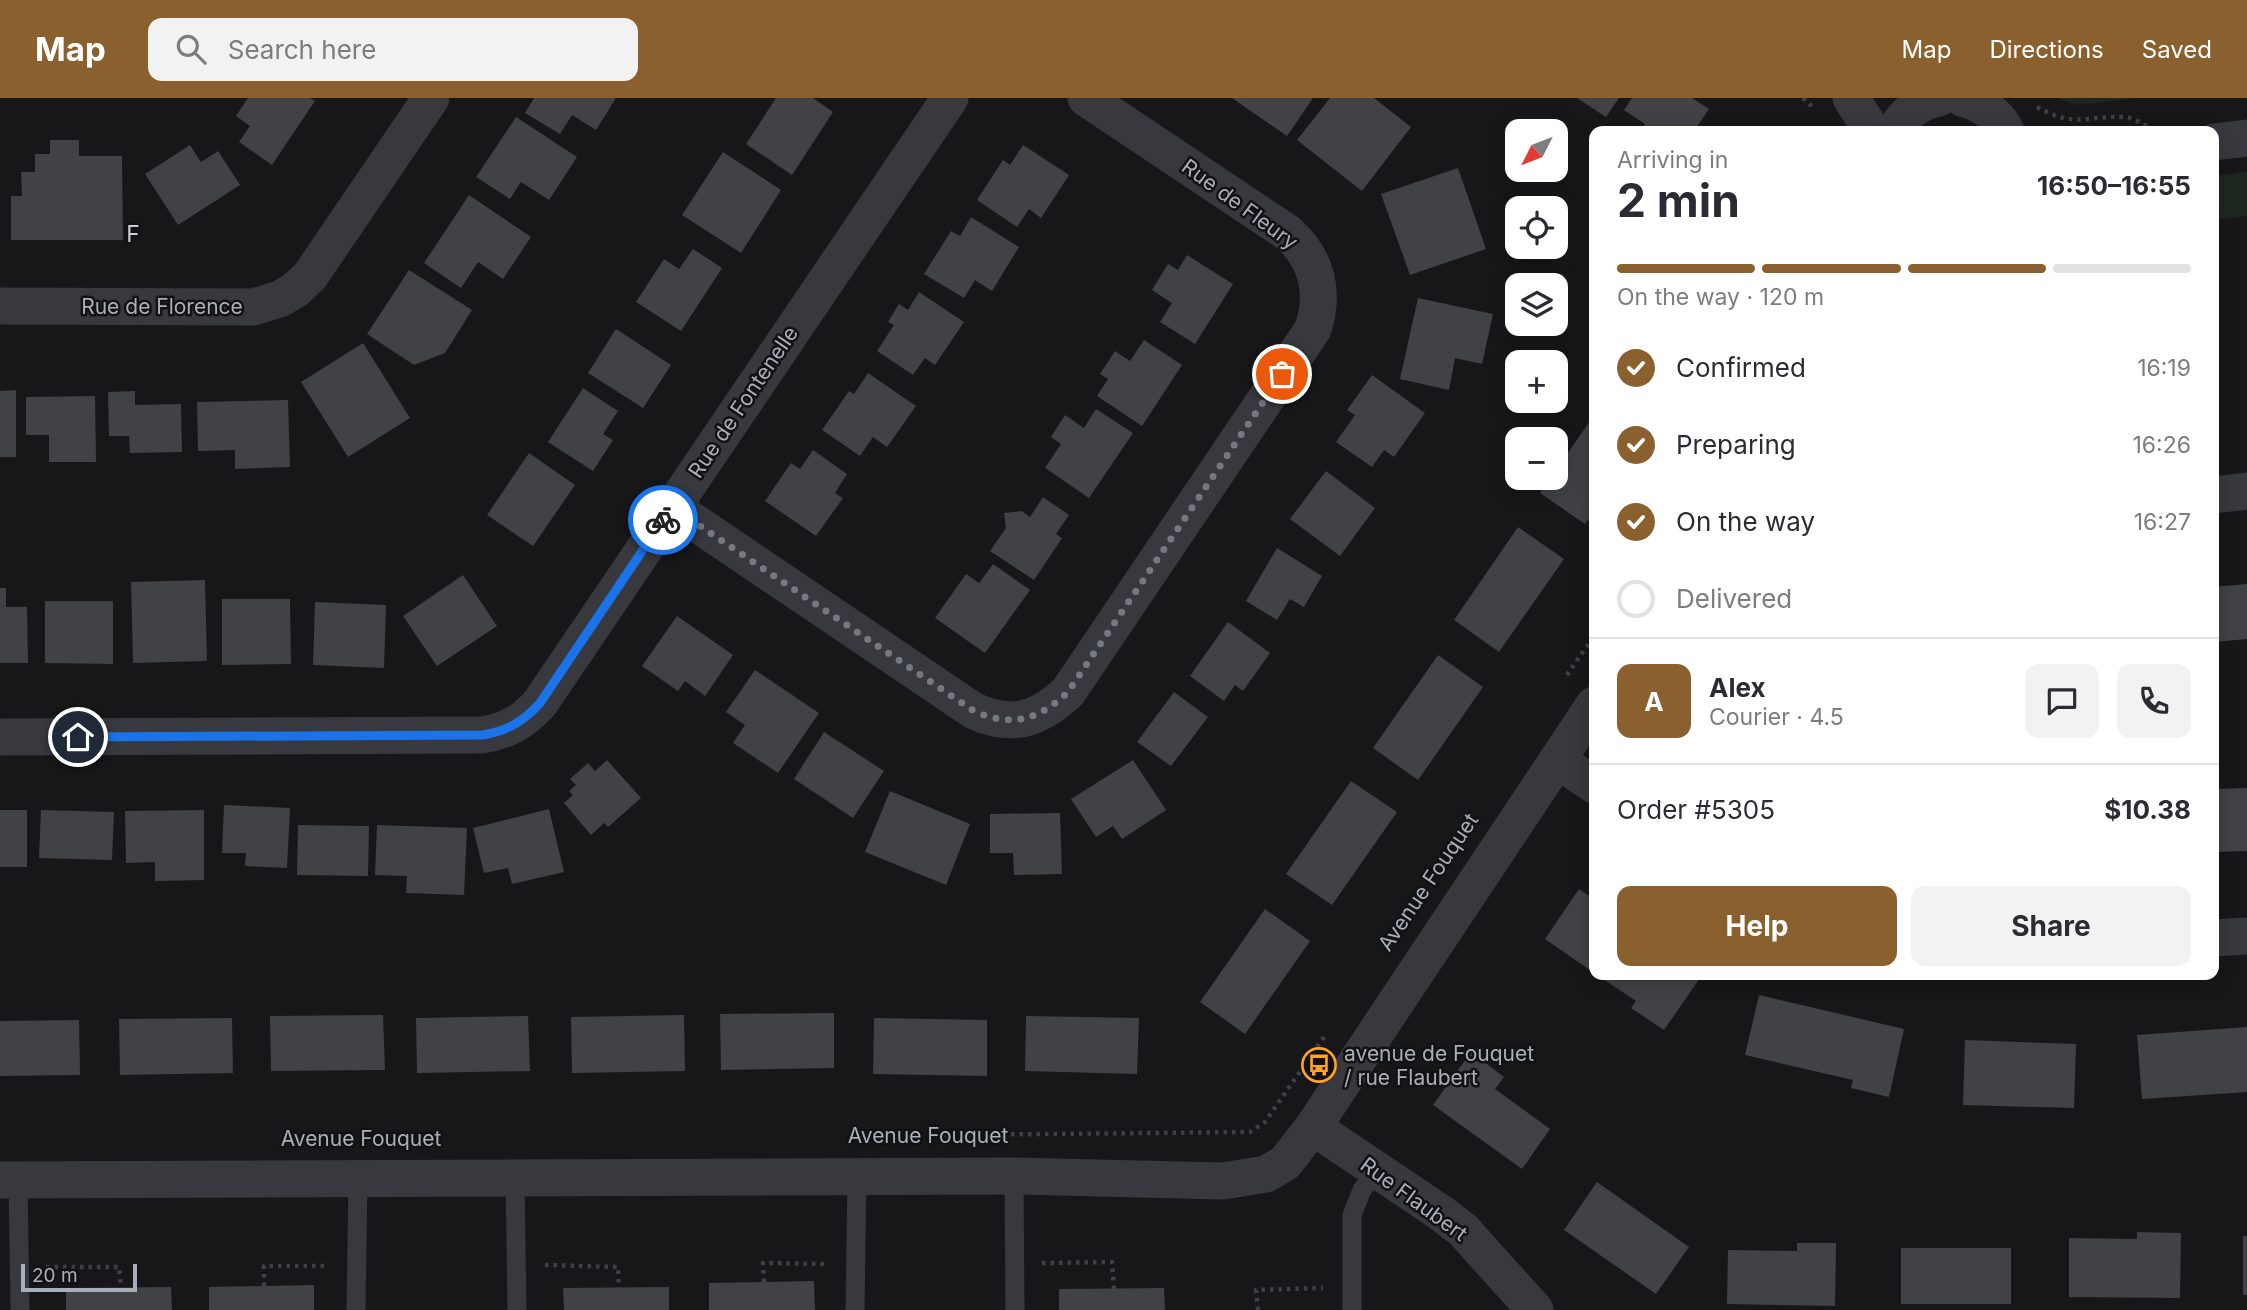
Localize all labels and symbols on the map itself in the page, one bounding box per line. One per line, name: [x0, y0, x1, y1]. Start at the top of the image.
north arrow: [1505, 119, 1568, 182]
street label: Rue de Fleury: [1177, 154, 1303, 255]
district label: F: [126, 220, 142, 248]
street label: Rue de Florence: [81, 294, 243, 319]
street label: Rue de Fontenelle: [683, 321, 803, 483]
pin: [1252, 344, 1312, 404]
courier: [628, 485, 698, 555]
pin: [48, 707, 108, 767]
street label: Avenue Fouquet: [1373, 808, 1483, 956]
place label: avenue de Fouquet / rue Flaubert: [1344, 1041, 1534, 1090]
bus stop icon: avenue de Fouquet / rue Flaubert: [1300, 1046, 1338, 1084]
street label: Avenue Fouquet: [848, 1123, 1008, 1148]
street label: Avenue Fouquet: [281, 1126, 441, 1151]
street label: Rue Flaubert: [1356, 1152, 1472, 1246]
scale bar: [21, 1261, 136, 1293]

